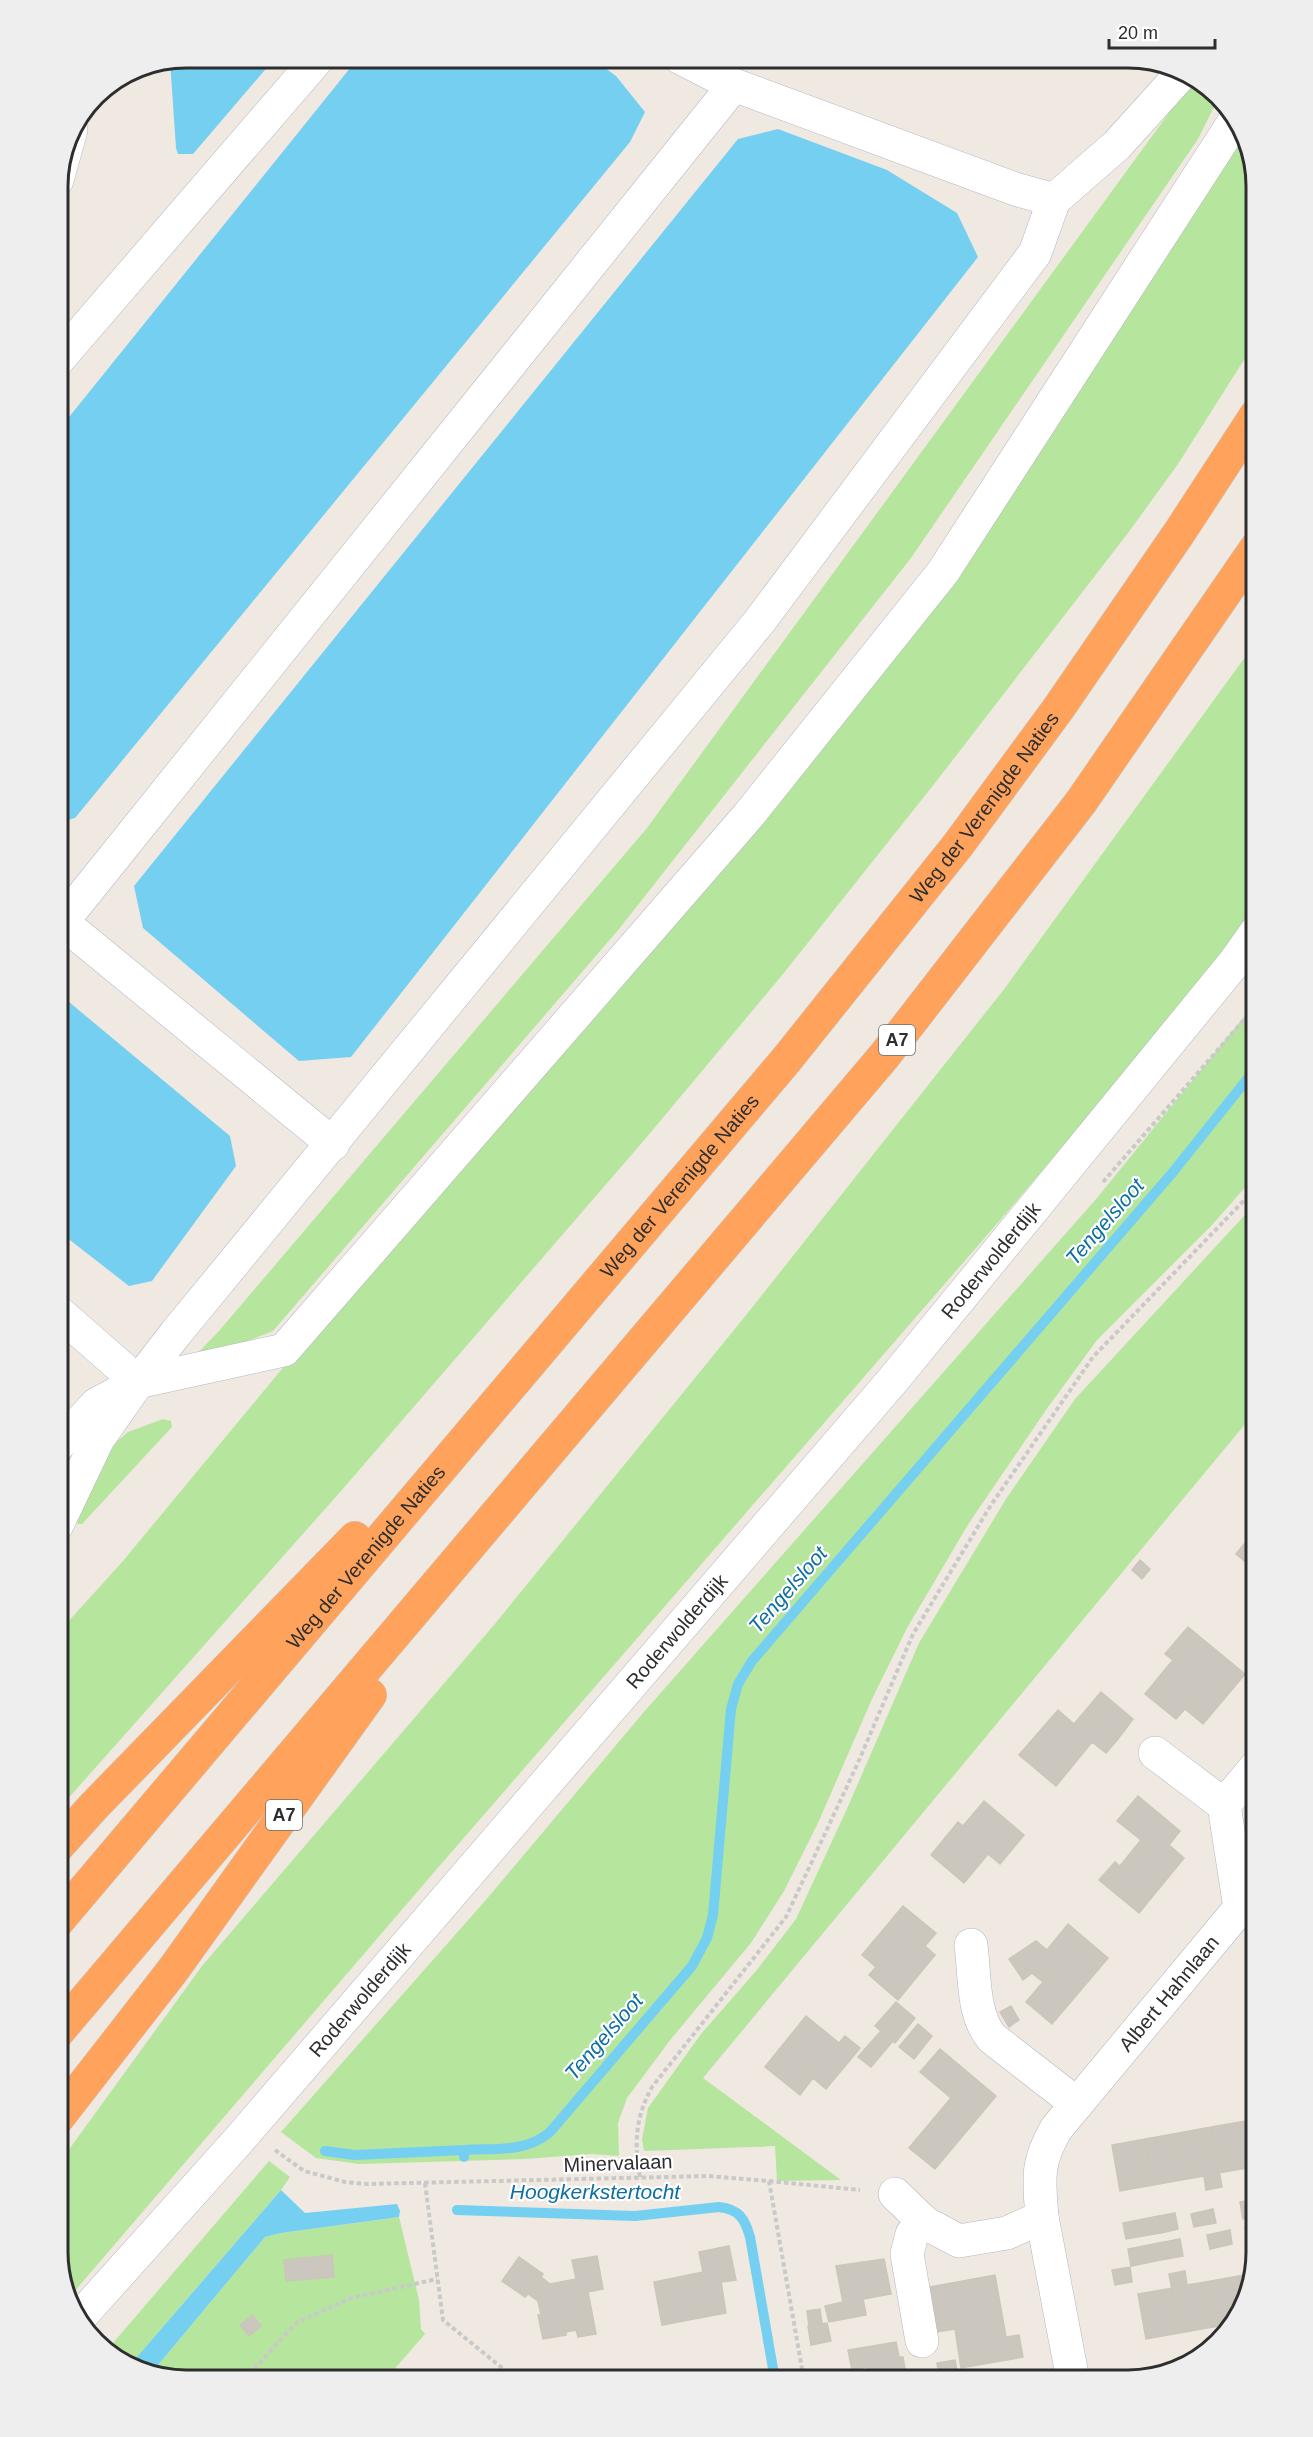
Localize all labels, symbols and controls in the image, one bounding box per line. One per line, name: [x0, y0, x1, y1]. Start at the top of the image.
scale bar: [1109, 12, 1216, 50]
text: 20 m: [1118, 23, 1158, 43]
street label: Weg der Verenigde Naties: [905, 708, 1063, 907]
road number: A7: [879, 1025, 915, 1055]
street label: Weg der Verenigde Naties: [596, 1090, 763, 1282]
water label: Tengelsloot: [1061, 1173, 1149, 1269]
street label: Roderwolderdijk: [937, 1197, 1045, 1323]
street label: Weg der Verenigde Naties: [282, 1461, 449, 1653]
water label: Tengelsloot: [744, 1541, 832, 1637]
street label: Roderwolderdijk: [622, 1569, 732, 1693]
road number: A7: [266, 1800, 302, 1830]
street label: Albert Hahnlaan: [1115, 1931, 1223, 2056]
street label: Roderwolderdijk: [305, 1937, 415, 2061]
water label: Tengelsloot: [560, 1988, 648, 2084]
street label: Minervalaan: [563, 2150, 673, 2176]
water label: Hoogkerkstertocht: [510, 2180, 681, 2203]

